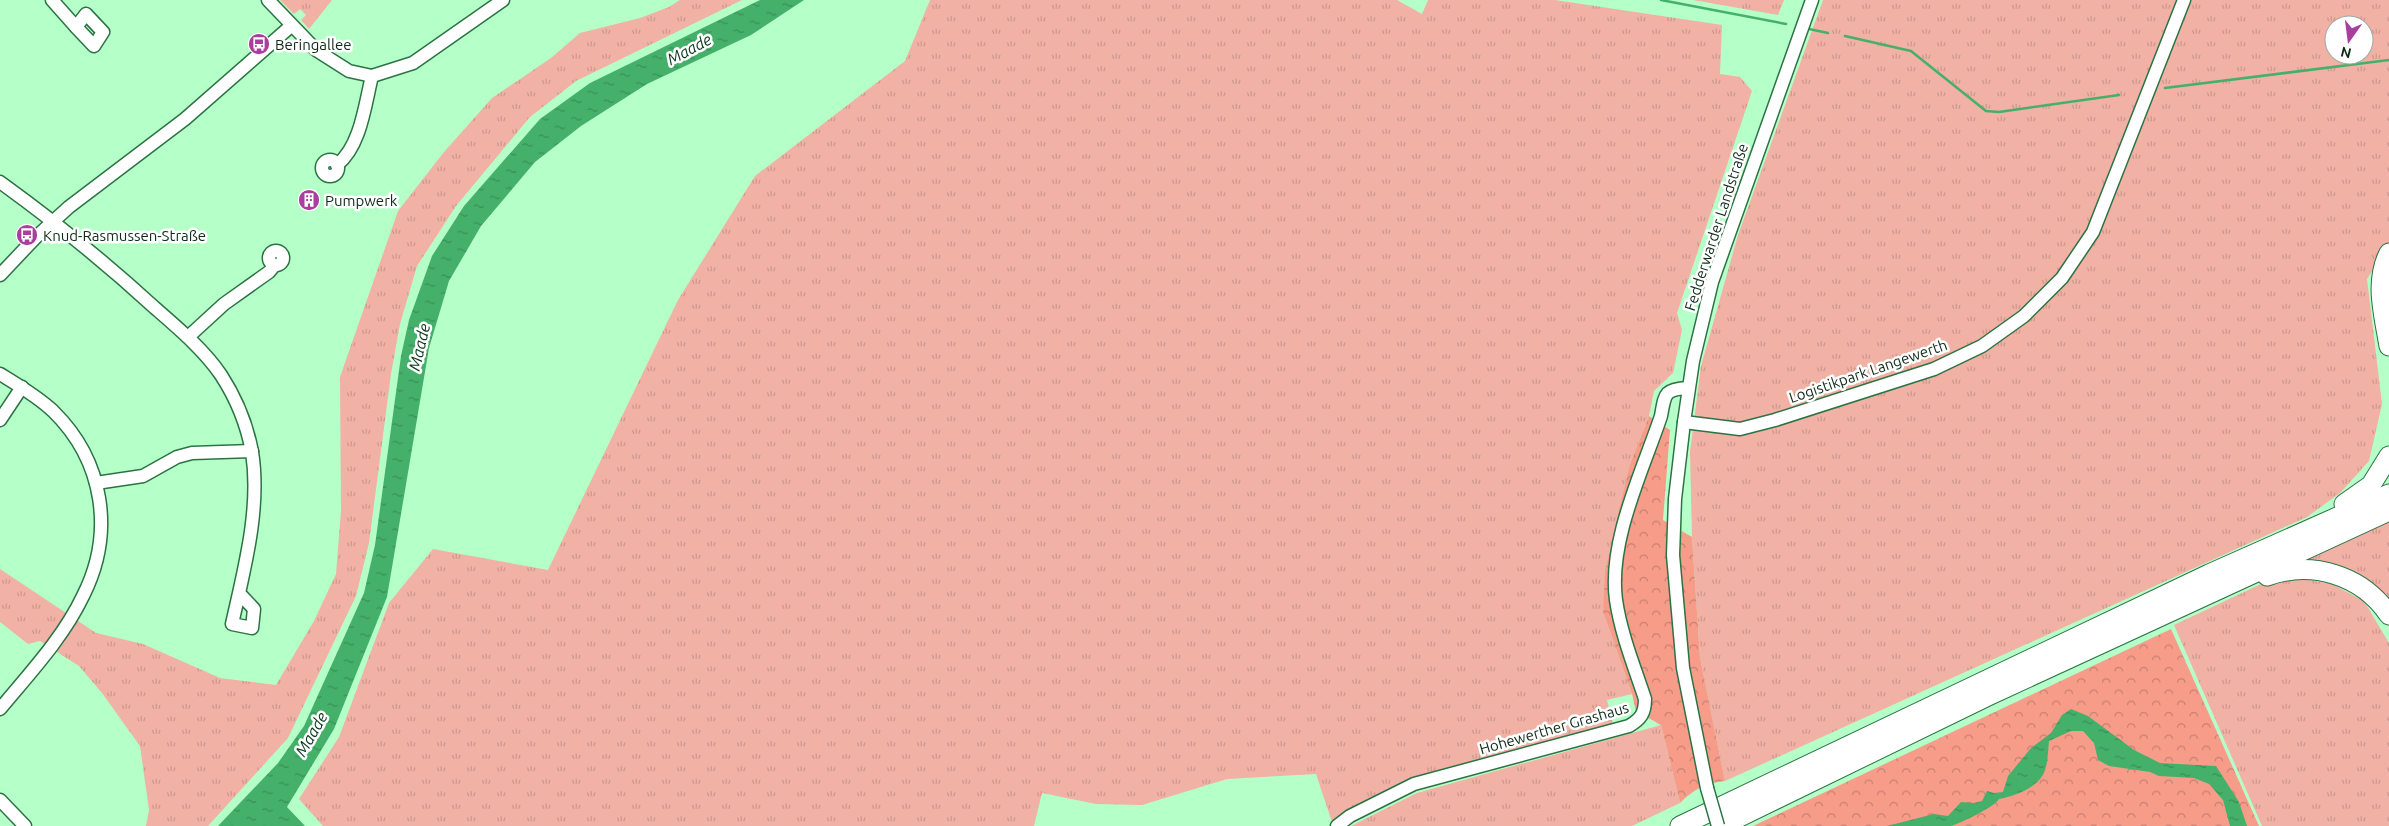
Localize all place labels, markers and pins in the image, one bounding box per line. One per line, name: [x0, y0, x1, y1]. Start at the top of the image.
bus stop icon: Beringallee: [247, 32, 271, 56]
place label: Beringallee: [275, 36, 351, 53]
building icon: Pumpwerk: [297, 188, 321, 212]
place label: Pumpwerk: [325, 192, 398, 209]
bus stop icon: Knud-Rasmussen-Straße: [15, 223, 39, 247]
place label: Knud-Rasmussen-Straße: [43, 227, 206, 244]

